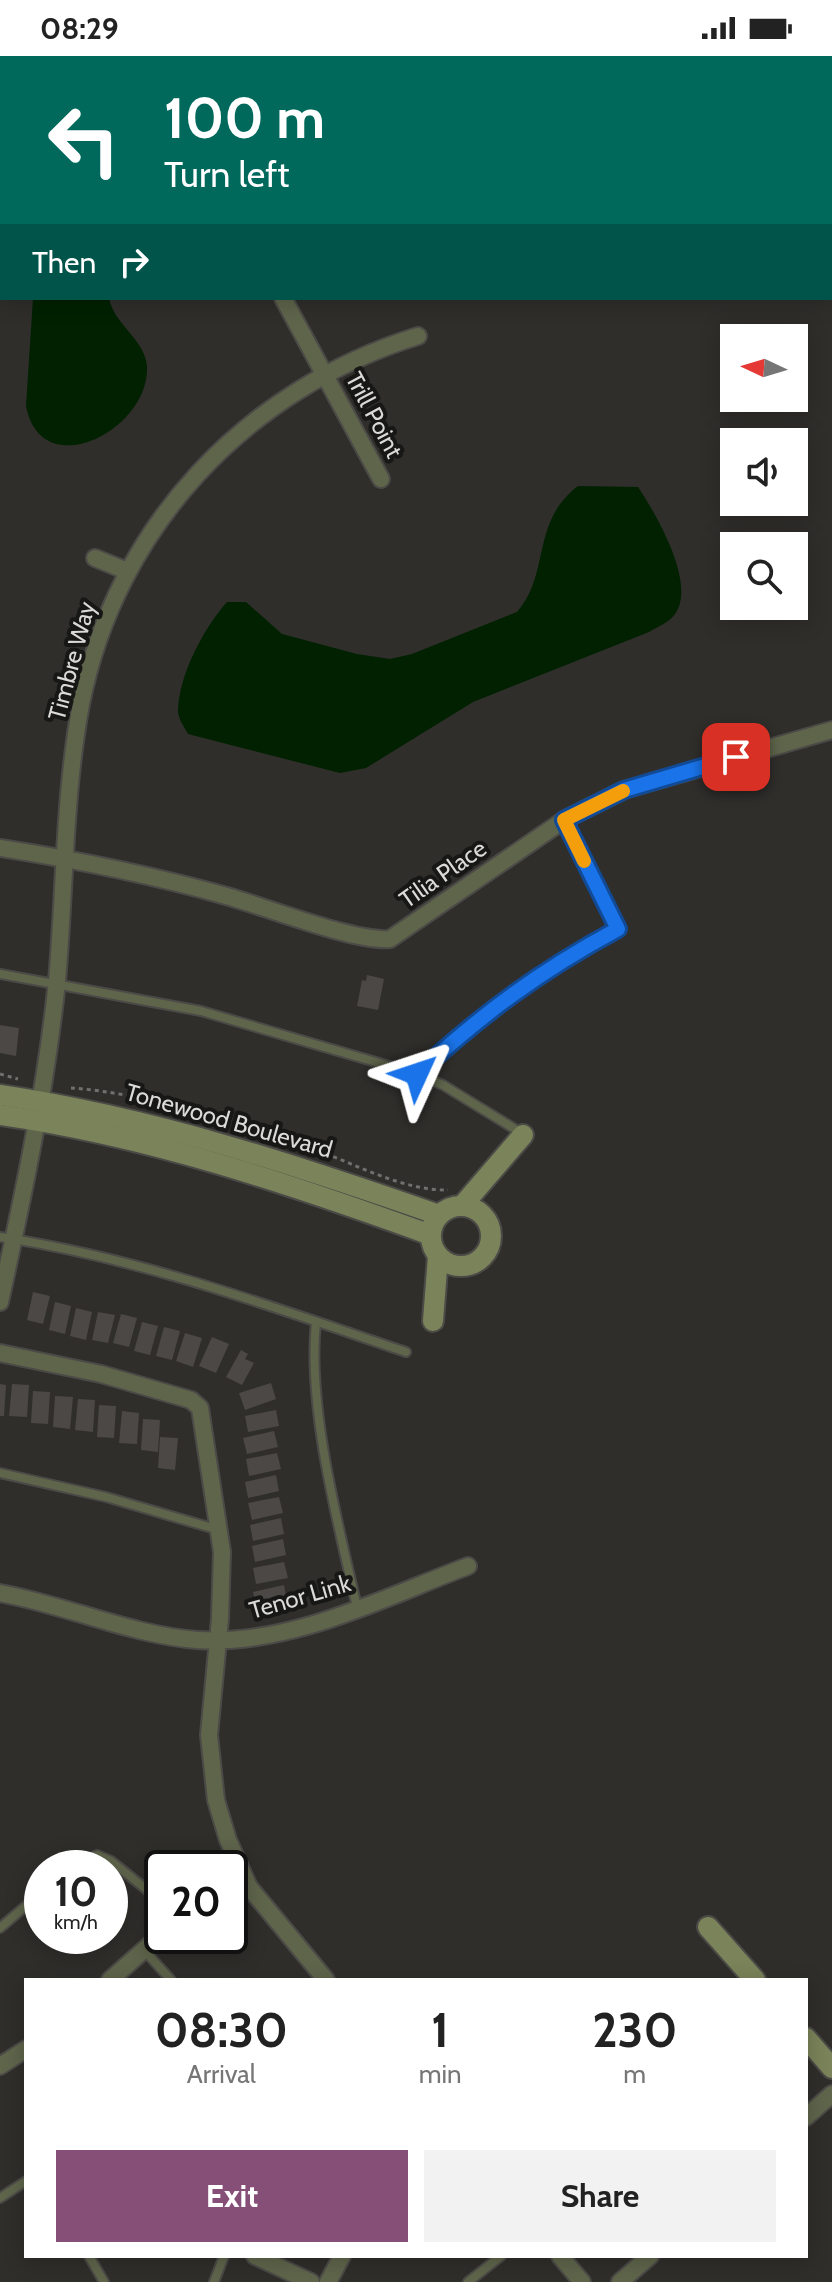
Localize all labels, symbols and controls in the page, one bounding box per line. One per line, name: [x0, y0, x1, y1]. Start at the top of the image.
text: 08:29: [40, 10, 119, 47]
text: 100 m: [164, 84, 325, 152]
icon: left: [32, 88, 136, 192]
text: Turn left: [164, 152, 289, 196]
icon: right: [112, 240, 156, 284]
text: Then: [32, 244, 96, 281]
north arrow: [720, 324, 808, 412]
map controls: [720, 324, 808, 620]
street label: Trill Point: [340, 367, 409, 463]
button: sound: [720, 428, 808, 516]
button: search: [720, 532, 808, 620]
street label: Timbre Way: [42, 598, 101, 723]
pin: [702, 723, 770, 791]
icon: arrive: [714, 735, 758, 779]
street label: Tilia Place: [394, 833, 492, 914]
position arrow: [375, 1032, 459, 1116]
street label: Tonewood Boulevard: [122, 1077, 336, 1164]
street label: Tenor Link: [246, 1568, 354, 1625]
speed limit sign: 20: [144, 1850, 248, 1954]
text: 10: [55, 1867, 98, 1916]
text: km/h: [54, 1910, 98, 1934]
text: 08:30: [155, 2001, 288, 2059]
text: 1: [431, 2001, 449, 2059]
text: 230: [592, 2001, 677, 2059]
text: Arrival: [187, 2058, 256, 2090]
text: min: [419, 2058, 462, 2090]
text: m: [623, 2058, 646, 2090]
button: Exit: [56, 2150, 408, 2242]
button: Share: [424, 2150, 776, 2242]

